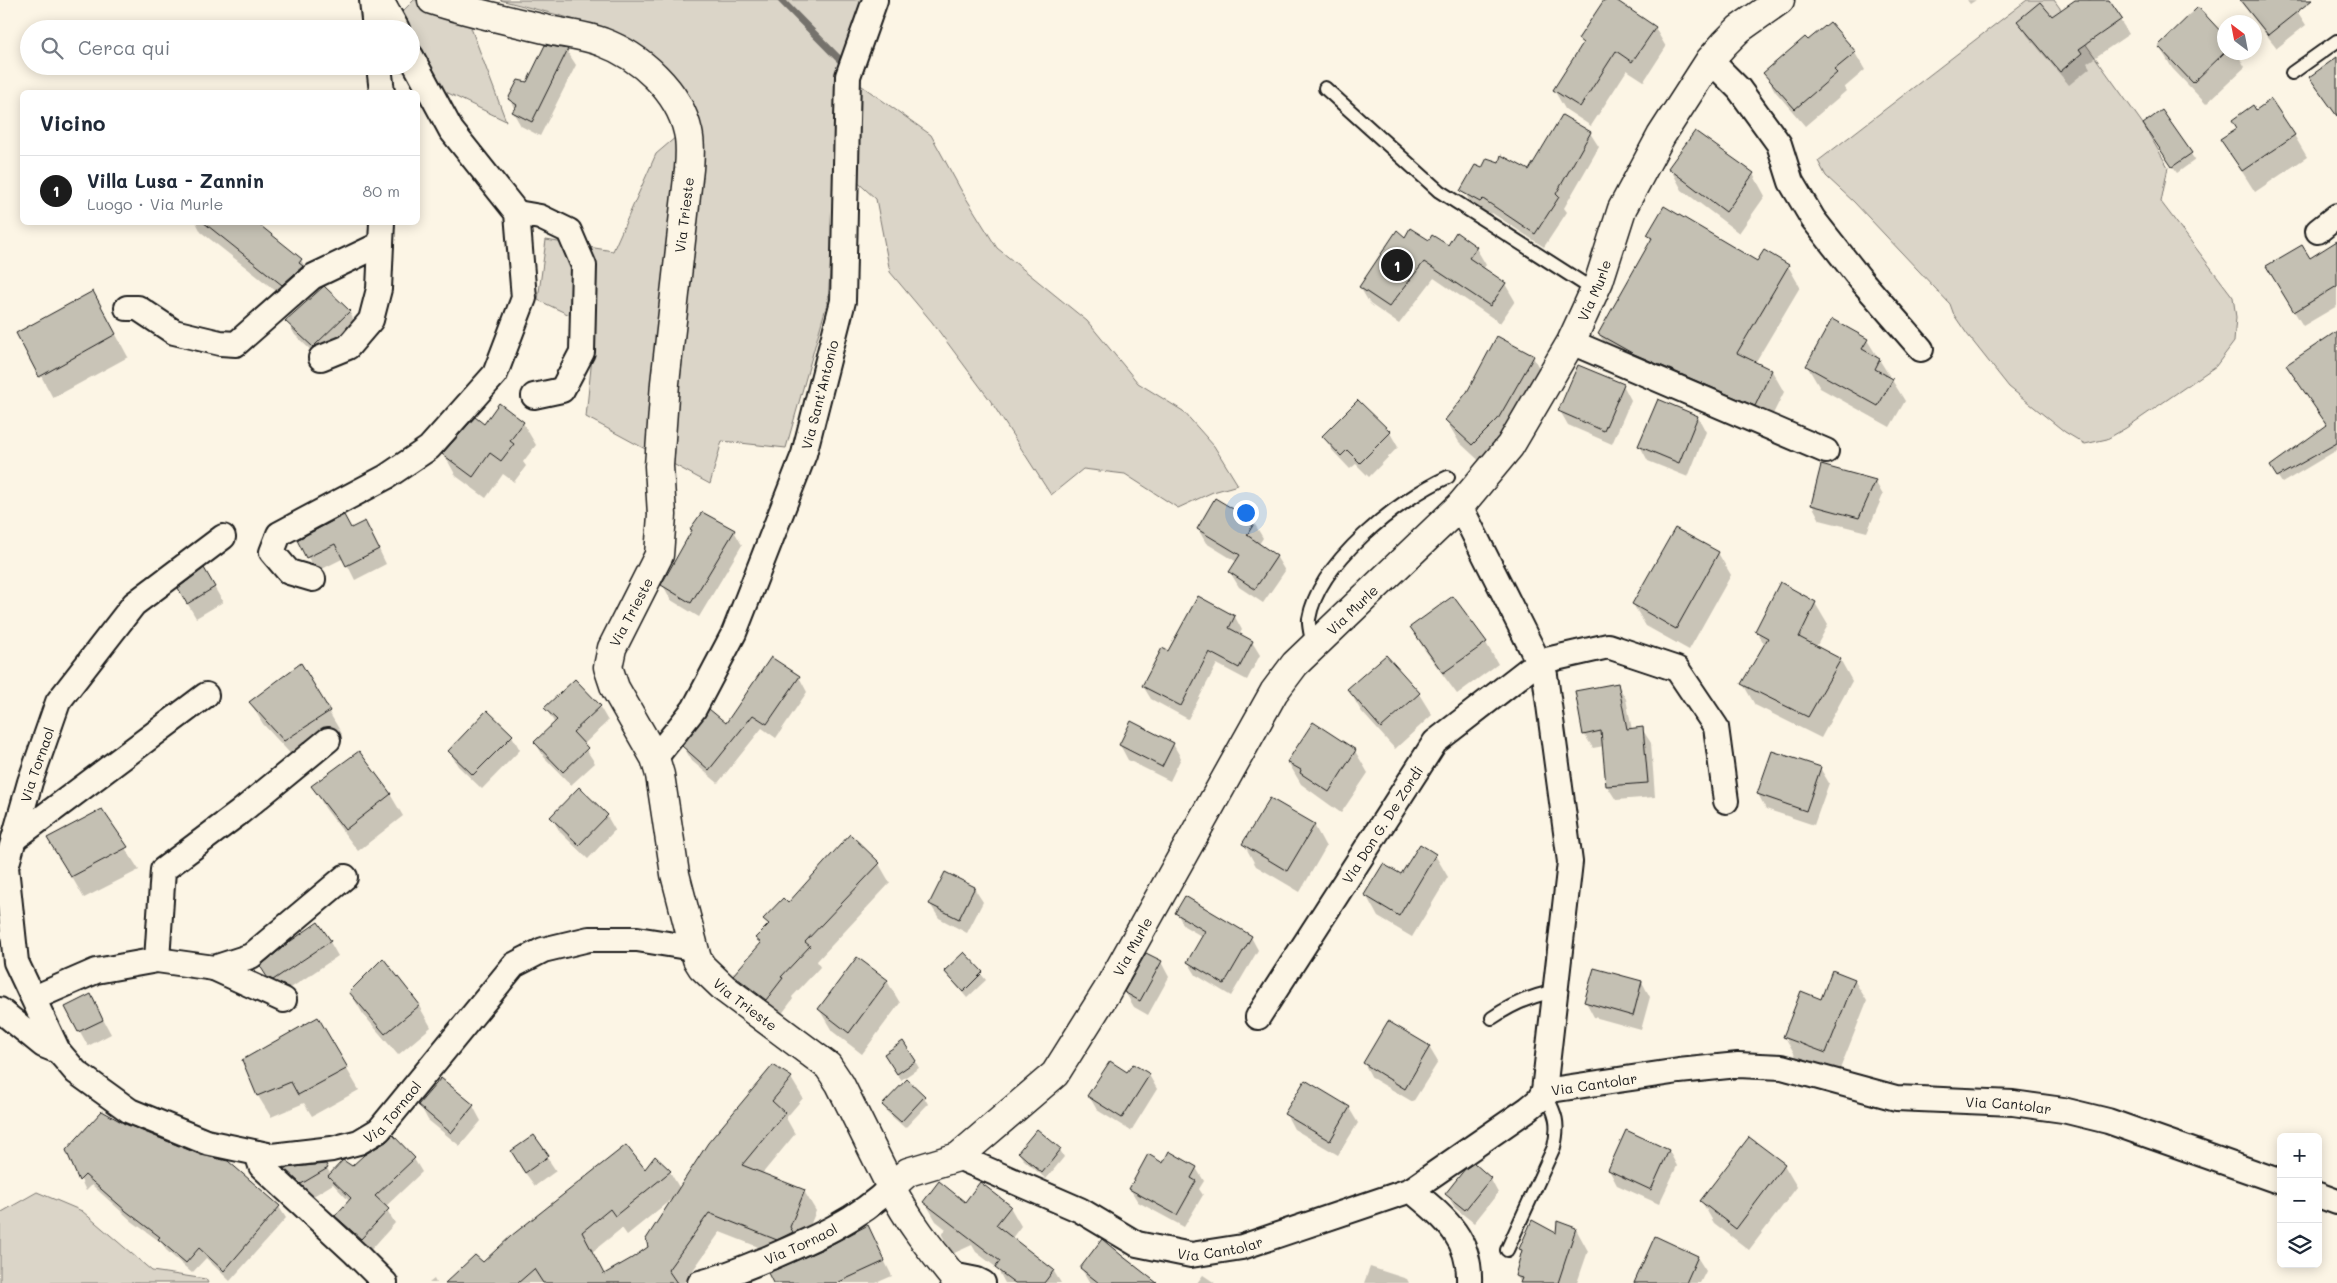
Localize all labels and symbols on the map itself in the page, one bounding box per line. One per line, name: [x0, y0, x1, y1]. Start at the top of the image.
north arrow: [2217, 15, 2262, 60]
street label: Via Trieste: [670, 176, 698, 254]
pin: 1: [1381, 246, 1413, 284]
street label: Via Murle: [1573, 257, 1615, 324]
street label: Via Sant'Antonio: [796, 338, 842, 451]
your location: [1233, 500, 1259, 526]
street label: Via Trieste: [605, 574, 657, 650]
street label: Via Murle: [1322, 580, 1382, 639]
street label: Via Tornaol: [15, 724, 58, 804]
street label: Via Don G. De Zordi: [1337, 762, 1427, 887]
street label: Via Murle: [1108, 913, 1156, 979]
street label: Via Trieste: [709, 973, 781, 1035]
street label: Via Cantolar: [1550, 1068, 1638, 1099]
street label: Via Tornaol: [359, 1077, 425, 1147]
street label: Via Cantolar: [1965, 1091, 2053, 1118]
street label: Via Tornaol: [761, 1219, 840, 1268]
street label: Via Cantolar: [1175, 1231, 1265, 1264]

